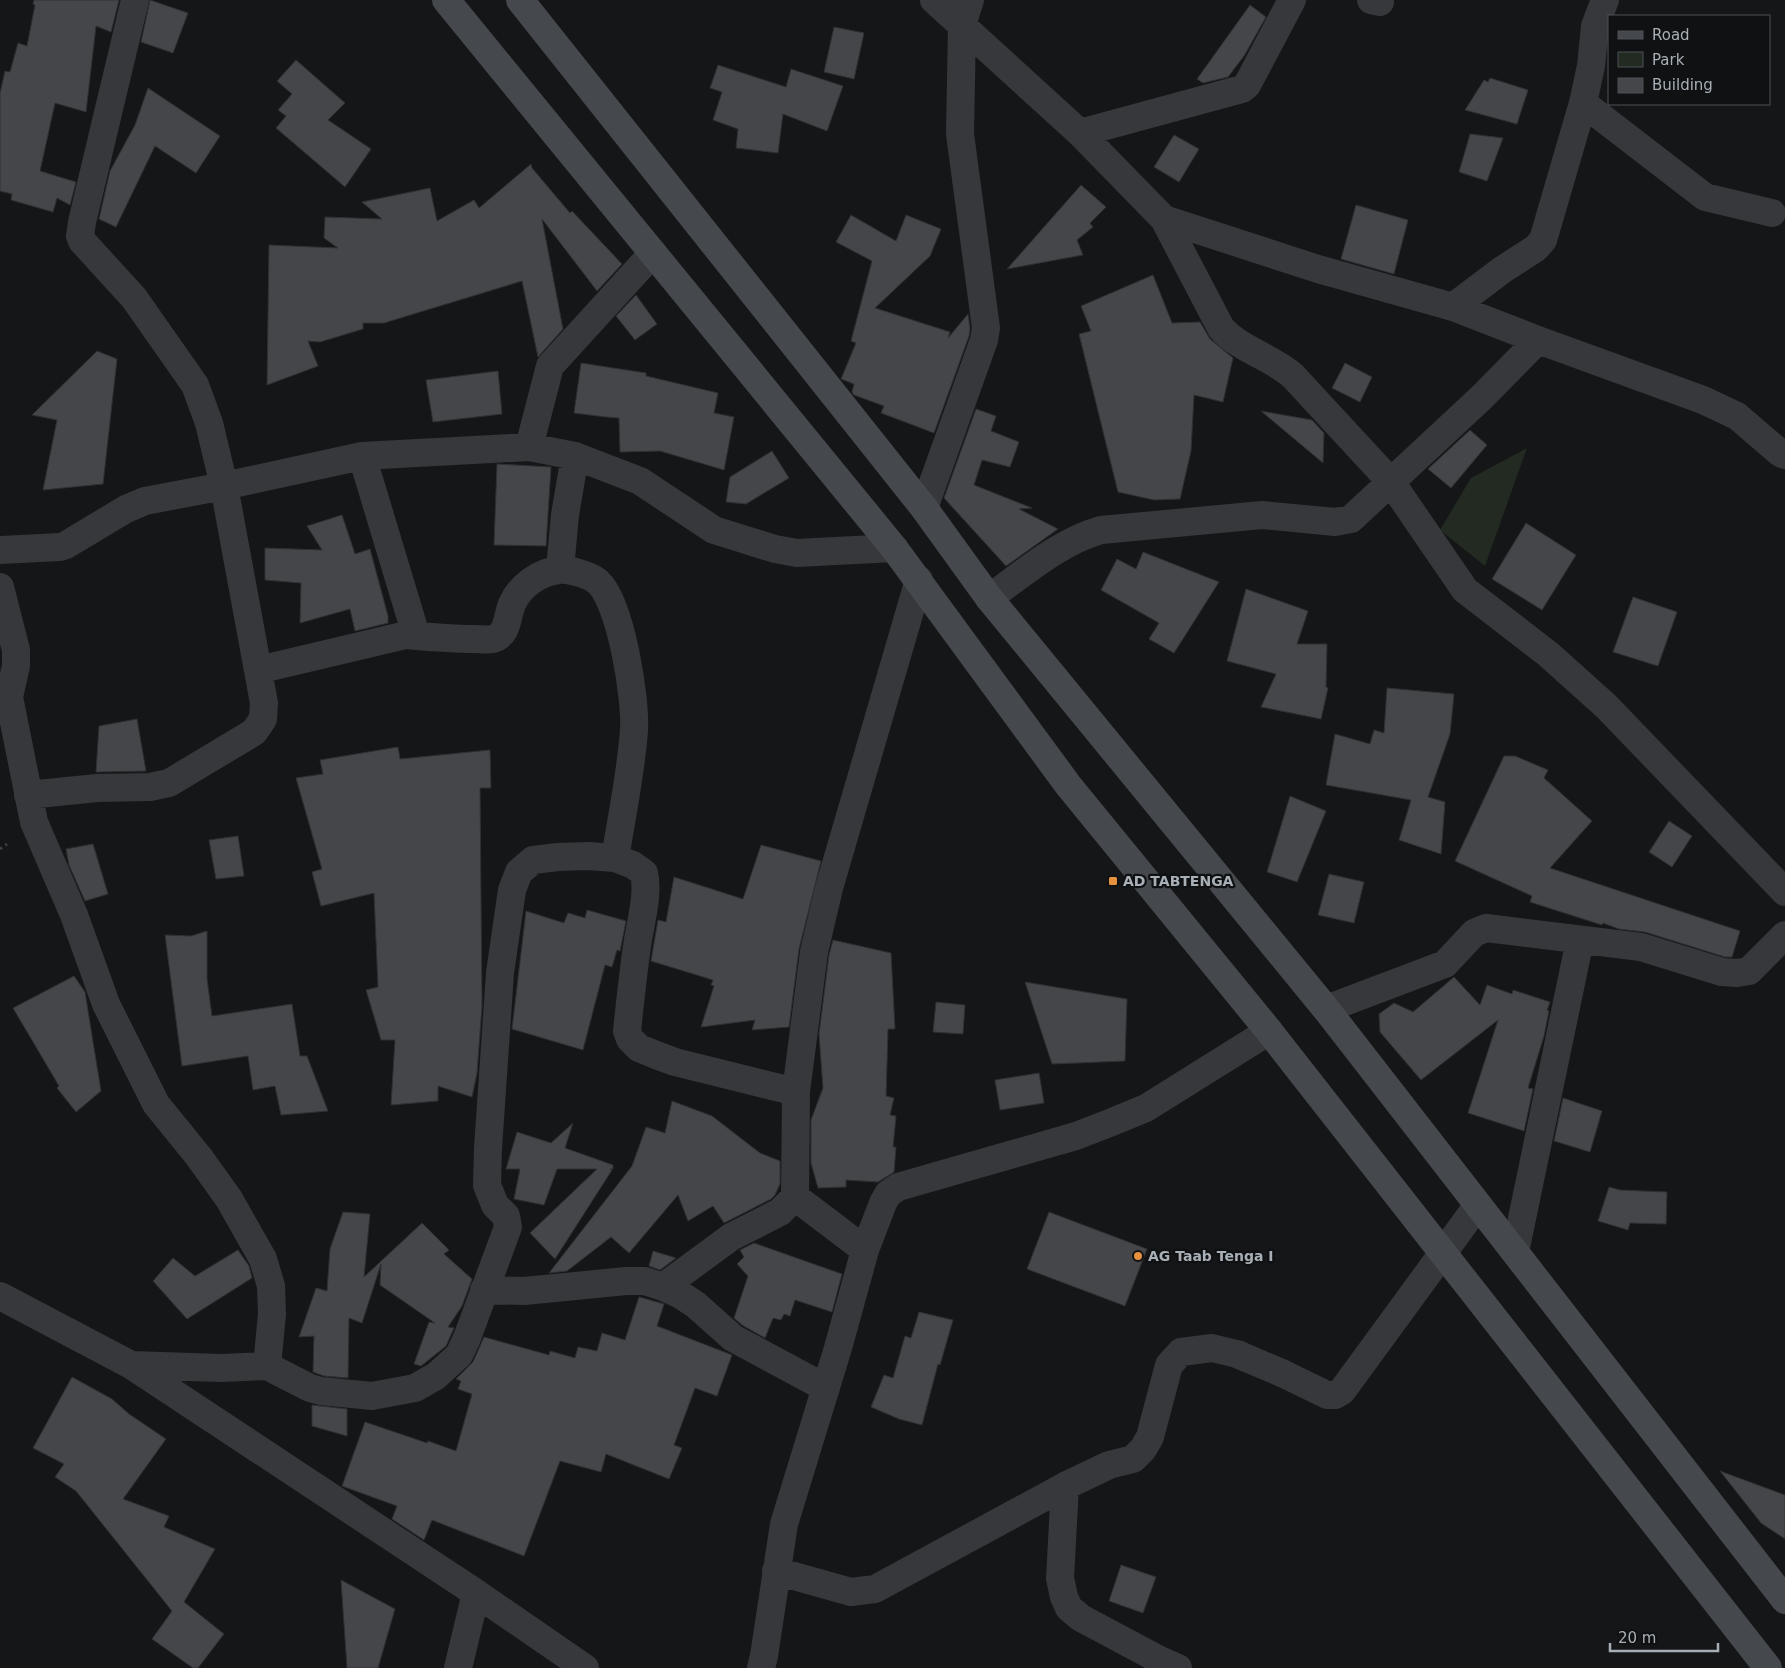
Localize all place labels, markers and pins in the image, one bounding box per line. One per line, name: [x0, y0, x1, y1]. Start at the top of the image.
place label: AD TABTENGA: [1123, 873, 1234, 889]
marker: AD TABTENGA: [1107, 875, 1119, 887]
place label: AG Taab Tenga I: [1148, 1248, 1273, 1264]
marker: AG Taab Tenga I: [1132, 1250, 1144, 1262]

